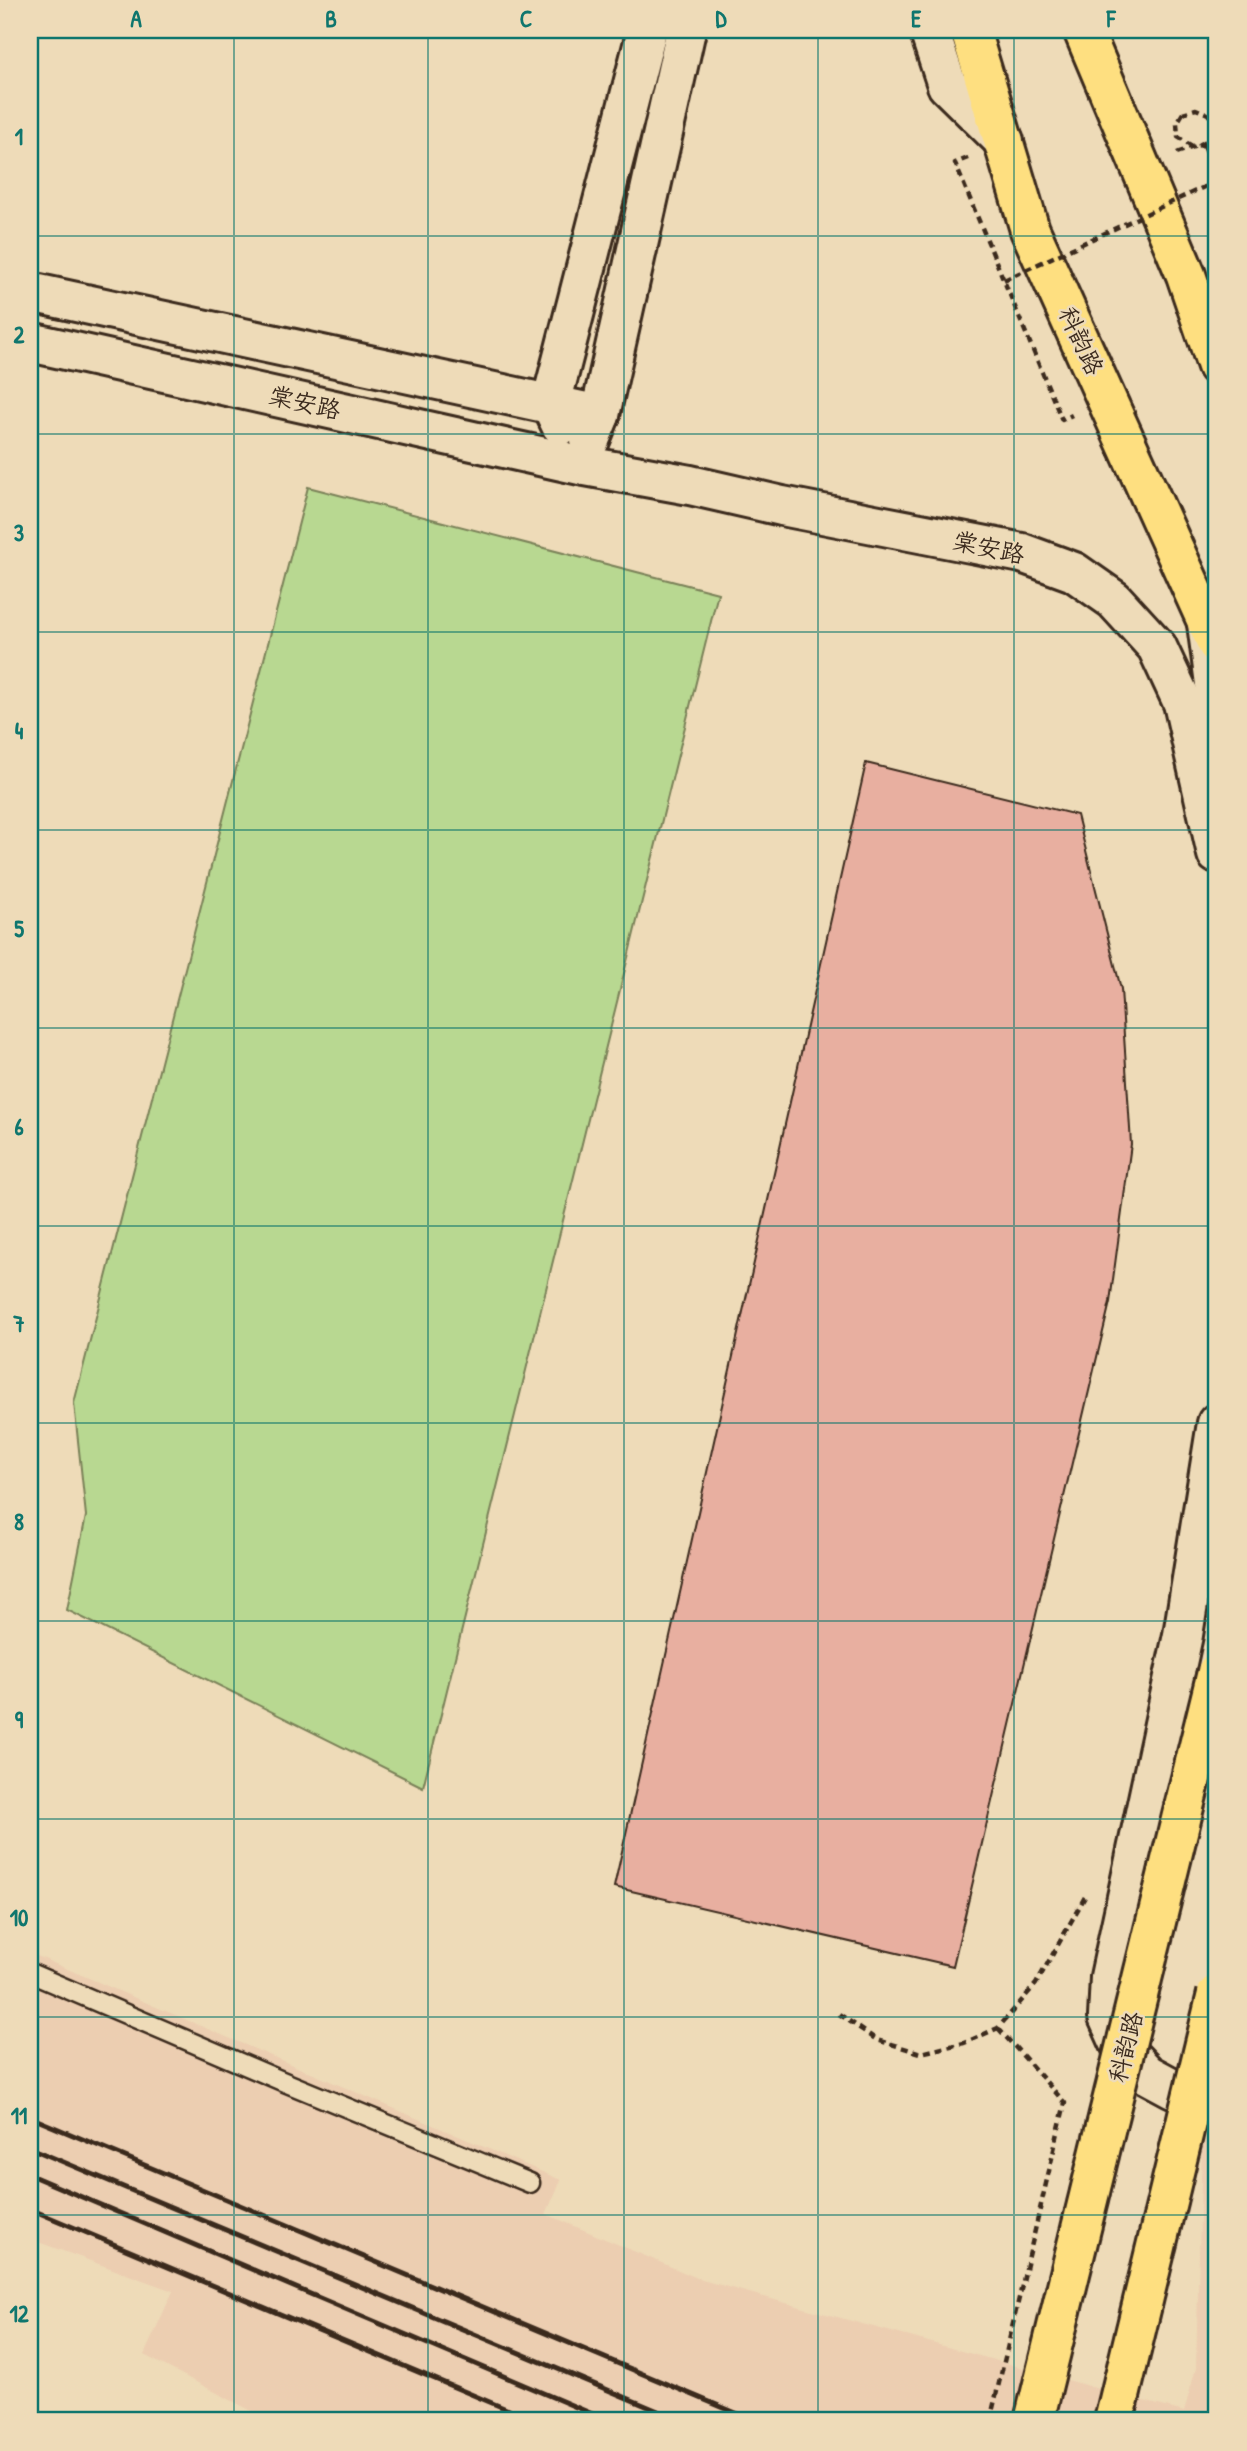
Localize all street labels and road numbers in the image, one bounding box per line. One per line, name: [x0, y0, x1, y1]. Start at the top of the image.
street label: 科韵路: [1052, 301, 1112, 380]
street label: 棠安路: [267, 378, 344, 426]
street label: 棠安路: [951, 524, 1028, 570]
street label: 科韵路: [1101, 2008, 1149, 2086]

